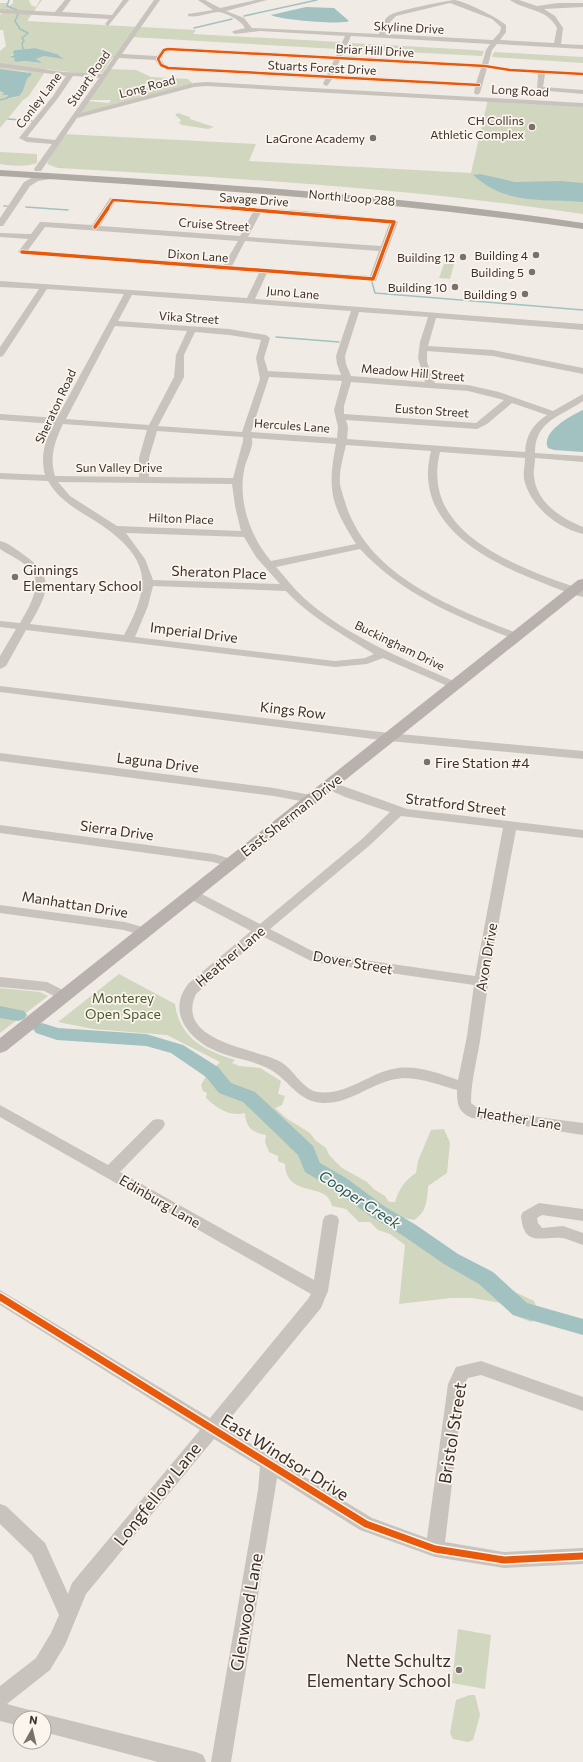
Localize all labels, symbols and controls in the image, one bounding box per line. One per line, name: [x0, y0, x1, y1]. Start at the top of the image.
street label: Skyline Drive: [373, 18, 445, 36]
street label: Briar Hill Drive: [335, 41, 415, 59]
street label: Stuart Road: [64, 47, 112, 109]
street label: Stuarts Forest Drive: [267, 57, 377, 77]
street label: Conley Lane: [12, 69, 64, 131]
street label: Long Road: [117, 72, 177, 100]
street label: Long Road: [491, 81, 549, 99]
place label: CH Collins Athletic Complex: [430, 113, 525, 141]
marker: CH Collins Athletic Complex: [527, 122, 537, 132]
place label: LaGrone Academy: [266, 131, 365, 145]
marker: LaGrone Academy: [368, 133, 378, 143]
street label: North Loop 288: [308, 186, 396, 208]
street label: Savage Drive: [219, 190, 289, 208]
street label: Cruise Street: [178, 215, 250, 233]
street label: Dixon Lane: [167, 246, 229, 264]
place label: Building 4: [475, 248, 528, 262]
place label: Building 12: [397, 250, 455, 264]
marker: Building 4: [531, 250, 541, 260]
marker: Building 12: [458, 252, 468, 262]
place label: Building 5: [471, 265, 524, 279]
marker: Building 5: [527, 267, 537, 277]
place label: Building 10: [388, 280, 447, 294]
marker: Building 10: [450, 282, 460, 292]
street label: Juno Lane: [266, 283, 320, 302]
place label: Building 9: [463, 287, 517, 301]
marker: Building 9: [520, 289, 530, 299]
street label: Vika Street: [158, 308, 220, 326]
street label: Meadow Hill Street: [360, 360, 466, 384]
street label: Sheraton Road: [32, 367, 78, 445]
street label: Euston Street: [394, 400, 470, 420]
street label: Hercules Lane: [254, 415, 330, 435]
street label: Sun Valley Drive: [76, 460, 162, 474]
street label: Hilton Place: [148, 510, 214, 526]
place label: Ginnings Elementary School: [23, 561, 142, 594]
street label: Sheraton Place: [171, 562, 267, 582]
marker: Ginnings Elementary School: [10, 572, 20, 582]
street label: Buckingham Drive: [353, 617, 447, 673]
street label: Imperial Drive: [149, 618, 239, 646]
street label: Kings Row: [259, 698, 327, 722]
street label: Laguna Drive: [116, 749, 200, 775]
place label: Fire Station #4: [435, 754, 530, 771]
marker: Fire Station #4: [422, 757, 432, 767]
street label: East Sherman Drive: [237, 770, 345, 860]
street label: Stratford Street: [405, 789, 508, 819]
street label: Sierra Drive: [79, 816, 155, 844]
street label: Manhattan Drive: [21, 887, 129, 921]
street label: Heather Lane: [192, 922, 268, 990]
street label: Avon Drive: [472, 922, 500, 992]
street label: Dover Street: [312, 947, 394, 977]
park label: Monterey Open Space: [85, 989, 161, 1022]
street label: Heather Lane: [476, 1103, 562, 1133]
water label: Cooper Creek: [316, 1166, 405, 1233]
street label: Edinburg Lane: [116, 1171, 204, 1231]
street label: Bristol Street: [434, 1381, 470, 1485]
street label: East Windsor Drive: [217, 1409, 353, 1505]
street label: Longfellow Lane: [109, 1438, 205, 1550]
street label: Glenwood Lane: [225, 1551, 267, 1673]
place label: Nette Schultz Elementary School: [307, 1650, 451, 1691]
marker: Nette Schultz Elementary School: [454, 1665, 464, 1675]
north arrow: [12, 1710, 52, 1750]
text: N: [28, 1713, 38, 1727]

